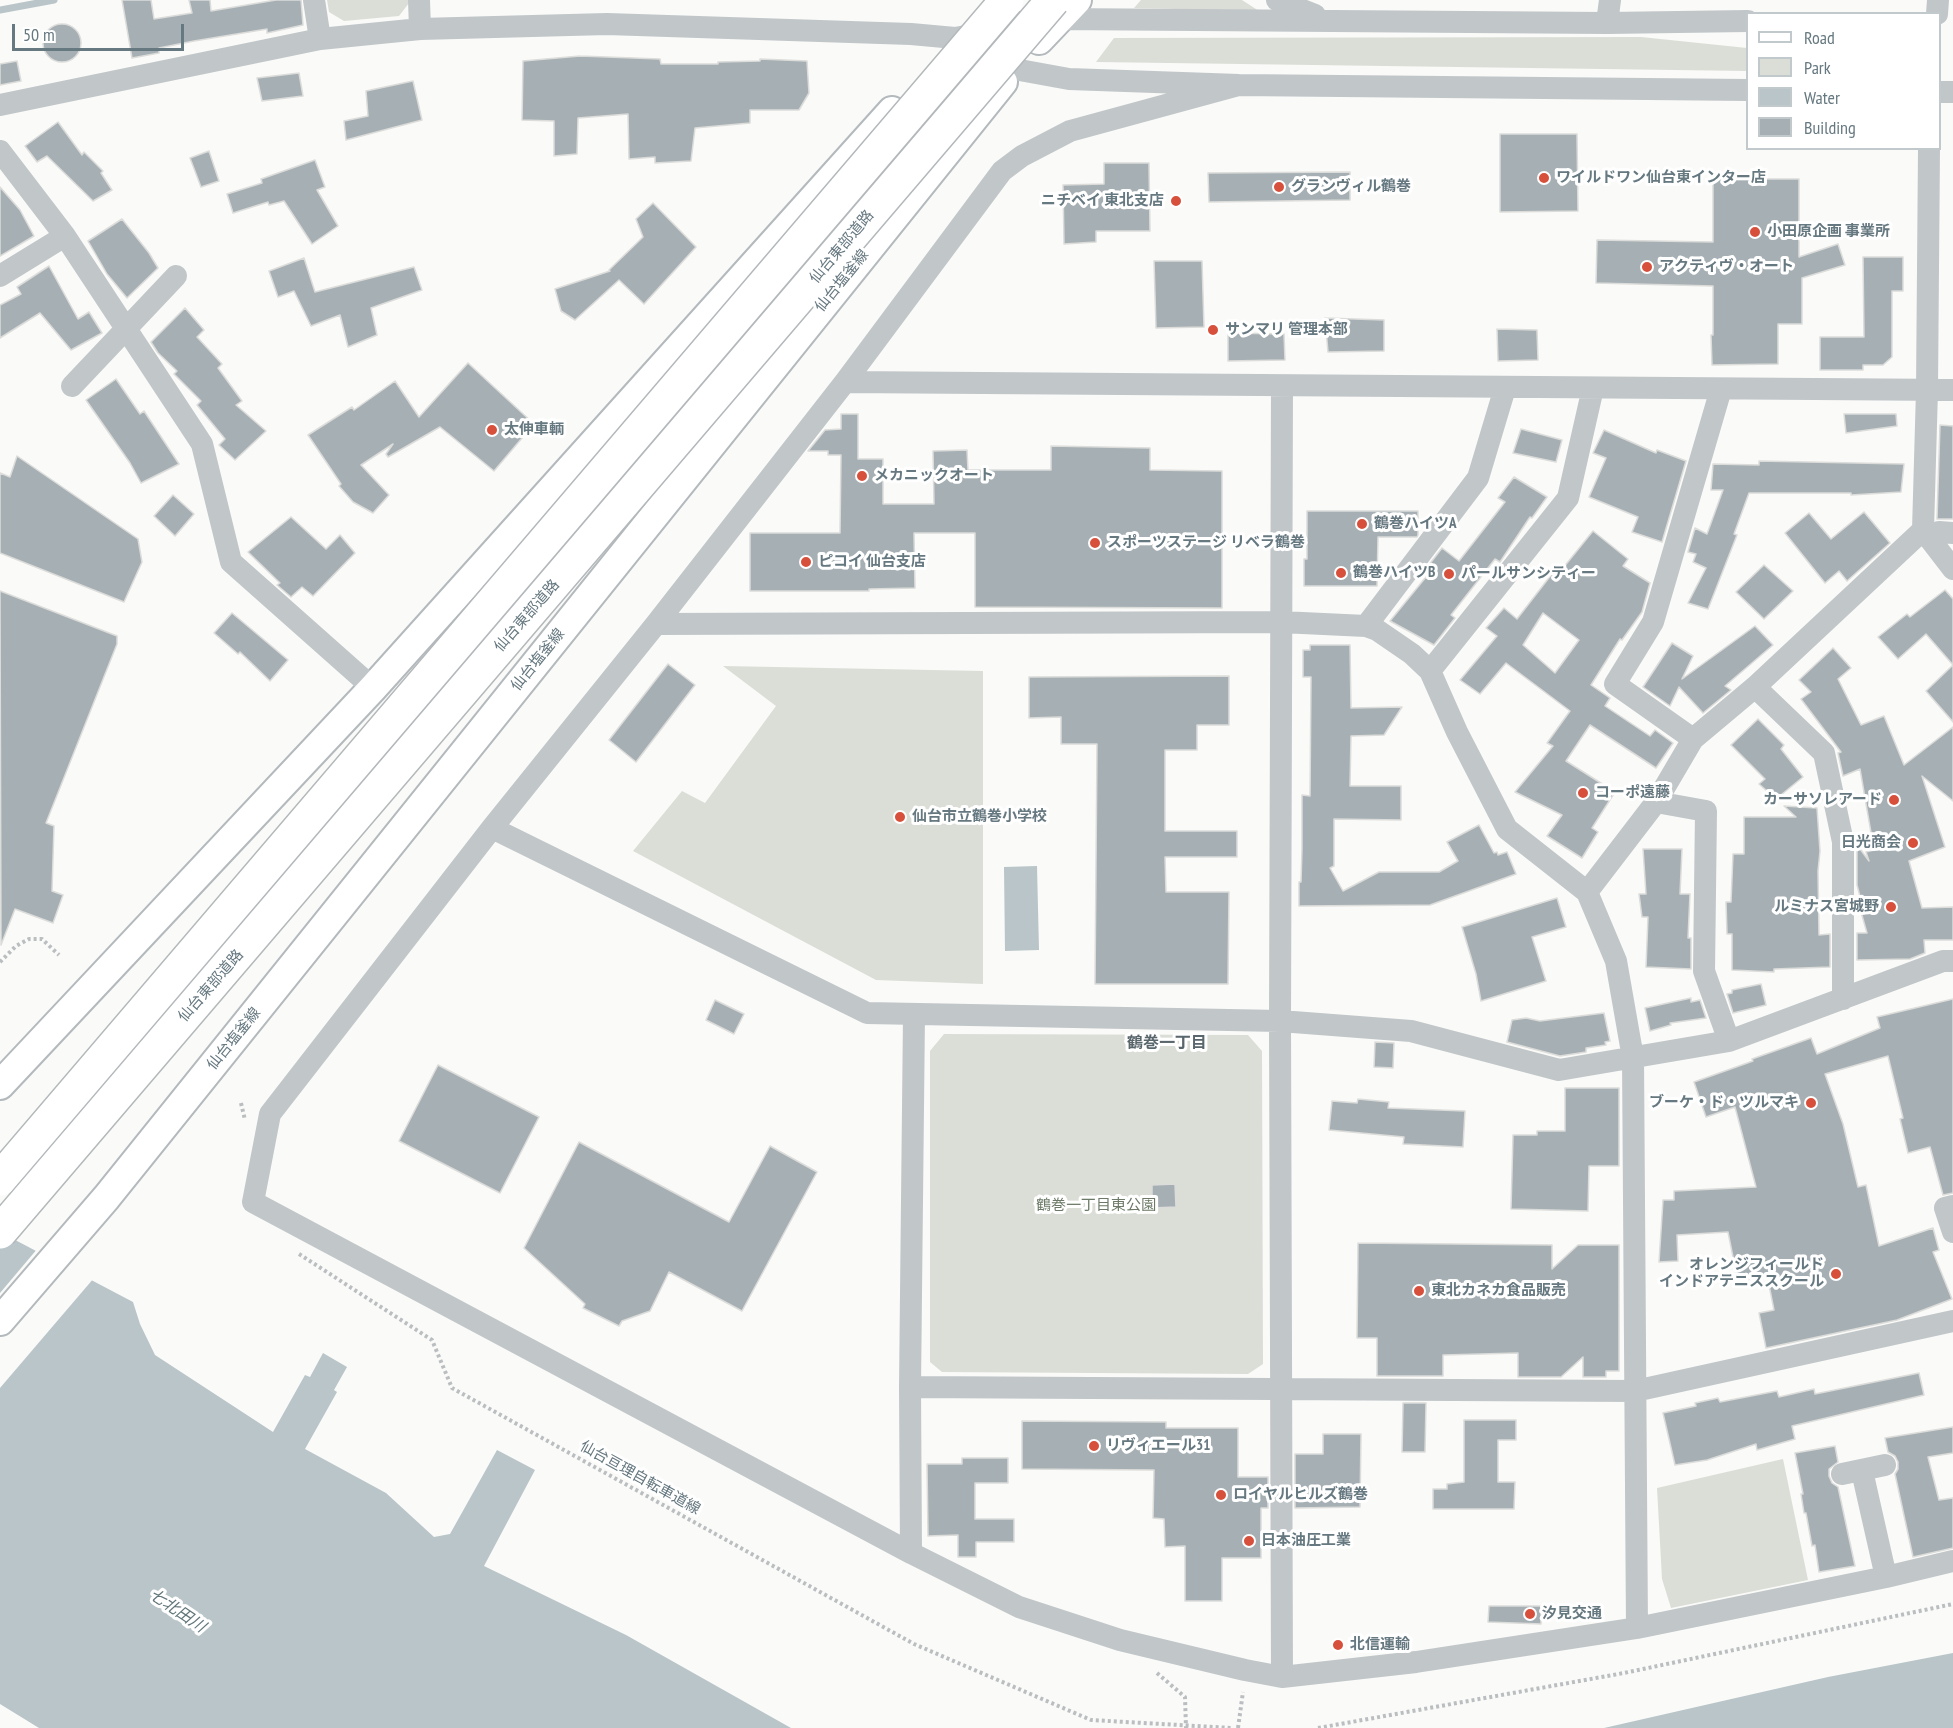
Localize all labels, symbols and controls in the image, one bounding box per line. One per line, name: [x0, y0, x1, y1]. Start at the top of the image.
scale bar: [15, 12, 188, 50]
legend: [1746, 12, 1941, 150]
text: 50 m: [23, 23, 55, 46]
text: Road: [1804, 26, 1835, 49]
text: Park: [1804, 56, 1831, 79]
text: Water: [1804, 86, 1840, 109]
text: Building: [1804, 116, 1856, 139]
place label: ワイルドワン仙台東インター店: [1556, 169, 1766, 187]
marker: ワイルドワン仙台東インター店: [1537, 171, 1551, 185]
place label: グランヴィル鶴巻: [1291, 178, 1411, 196]
marker: グランヴィル鶴巻: [1272, 180, 1286, 194]
place label: ニチベイ 東北支店: [1041, 192, 1164, 210]
marker: ニチベイ 東北支店: [1169, 194, 1183, 208]
street label: 仙台東部道路: [806, 207, 878, 287]
place label: 小田原企画 事業所: [1767, 223, 1890, 241]
marker: 小田原企画 事業所: [1748, 225, 1762, 239]
street label: 仙台塩釜線: [811, 246, 873, 316]
place label: アクティヴ・オート: [1659, 258, 1794, 276]
marker: アクティヴ・オート: [1640, 260, 1654, 274]
place label: サンマリ 管理本部: [1225, 321, 1348, 339]
marker: サンマリ 管理本部: [1206, 323, 1220, 337]
place label: 太伸車輌: [504, 421, 564, 439]
marker: 太伸車輌: [485, 423, 499, 437]
place label: メカニックオート: [874, 467, 994, 485]
marker: メカニックオート: [855, 469, 869, 483]
place label: 鶴巻ハイツA: [1374, 515, 1457, 533]
marker: 鶴巻ハイツA: [1355, 517, 1369, 531]
place label: スポーツステージ リベラ鶴巻: [1107, 534, 1305, 552]
marker: スポーツステージ リベラ鶴巻: [1088, 536, 1102, 550]
place label: ピコイ 仙台支店: [818, 553, 926, 571]
marker: ピコイ 仙台支店: [799, 555, 813, 569]
place label: 鶴巻ハイツB: [1353, 564, 1435, 582]
place label: パールサンシティー: [1461, 565, 1596, 583]
marker: 鶴巻ハイツB: [1334, 566, 1348, 580]
marker: パールサンシティー: [1442, 567, 1456, 581]
street label: 仙台東部道路: [491, 576, 563, 656]
street label: 仙台塩釜線: [507, 625, 569, 695]
place label: コーポ遠藤: [1595, 784, 1670, 802]
marker: コーポ遠藤: [1576, 786, 1590, 800]
place label: カーサソレアード: [1763, 791, 1882, 809]
marker: カーサソレアード: [1887, 793, 1901, 807]
place label: 仙台市立鶴巻小学校: [912, 808, 1047, 826]
marker: 仙台市立鶴巻小学校: [893, 810, 907, 824]
place label: 日光商会: [1841, 834, 1901, 852]
marker: 日光商会: [1906, 836, 1920, 850]
place label: ルミナス宮城野: [1774, 898, 1879, 916]
marker: ルミナス宮城野: [1884, 900, 1898, 914]
street label: 仙台東部道路: [175, 946, 247, 1026]
street label: 仙台塩釜線: [203, 1004, 265, 1074]
district label: 鶴巻一丁目: [1127, 1033, 1207, 1053]
place label: ブーケ・ド・ツルマキ: [1649, 1094, 1799, 1112]
marker: ブーケ・ド・ツルマキ: [1804, 1096, 1818, 1110]
park label: 鶴巻一丁目東公園: [1036, 1197, 1156, 1215]
place label: オレンジフィールド インドアテニススクール: [1659, 1256, 1824, 1291]
marker: オレンジフィールド インドアテニススクール: [1829, 1267, 1843, 1281]
place label: 東北カネカ食品販売: [1431, 1282, 1566, 1300]
marker: 東北カネカ食品販売: [1412, 1284, 1426, 1298]
street label: 仙台亘理自転車道線: [577, 1437, 703, 1519]
place label: リヴィエール31: [1106, 1437, 1210, 1455]
marker: リヴィエール31: [1087, 1439, 1101, 1453]
place label: ロイヤルヒルズ鶴巻: [1233, 1486, 1368, 1504]
marker: ロイヤルヒルズ鶴巻: [1214, 1488, 1228, 1502]
place label: 日本油圧工業: [1261, 1532, 1351, 1550]
marker: 日本油圧工業: [1242, 1534, 1256, 1548]
water label: 七北田川: [145, 1585, 209, 1637]
place label: 汐見交通: [1542, 1605, 1602, 1623]
marker: 汐見交通: [1523, 1607, 1537, 1621]
place label: 北信運輸: [1350, 1636, 1410, 1654]
marker: 北信運輸: [1331, 1638, 1345, 1652]

